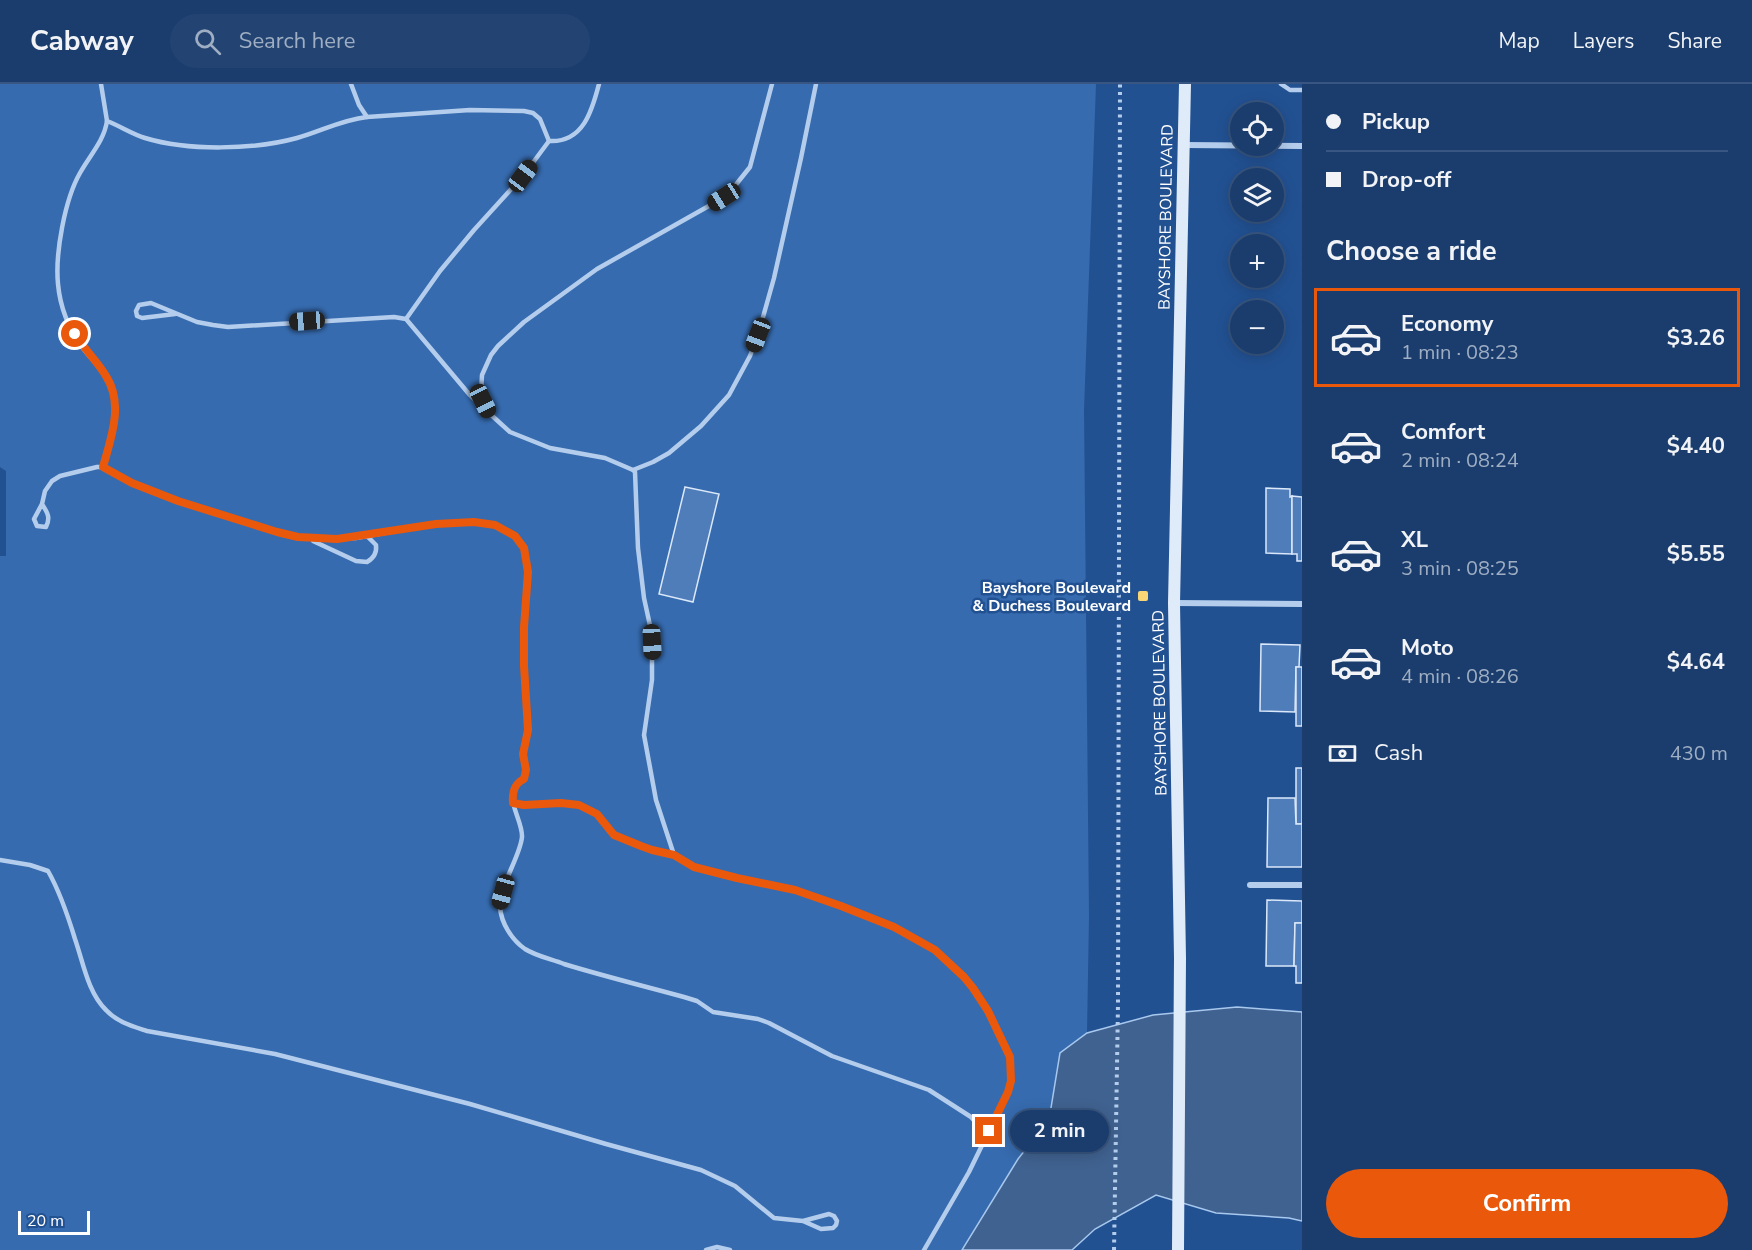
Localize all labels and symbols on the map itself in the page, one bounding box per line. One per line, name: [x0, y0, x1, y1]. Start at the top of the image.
street label: BAYSHORE BOULEVARD: [1153, 124, 1179, 310]
car: [505, 156, 541, 196]
car: [704, 180, 744, 214]
car: [288, 311, 326, 331]
car: [743, 315, 773, 355]
route start: [61, 320, 88, 347]
car: [467, 381, 499, 421]
place label: Bayshore Boulevard & Duchess Boulevard: [972, 577, 1131, 617]
marker: Bayshore Boulevard & Duchess Boulevard: [1136, 589, 1150, 603]
street label: BAYSHORE BOULEVARD: [1147, 610, 1173, 796]
car: [642, 624, 662, 660]
car: [490, 872, 516, 912]
callout: 2 min: [1010, 1110, 1109, 1152]
route end: [975, 1117, 1002, 1144]
scale bar: [18, 1208, 90, 1236]

